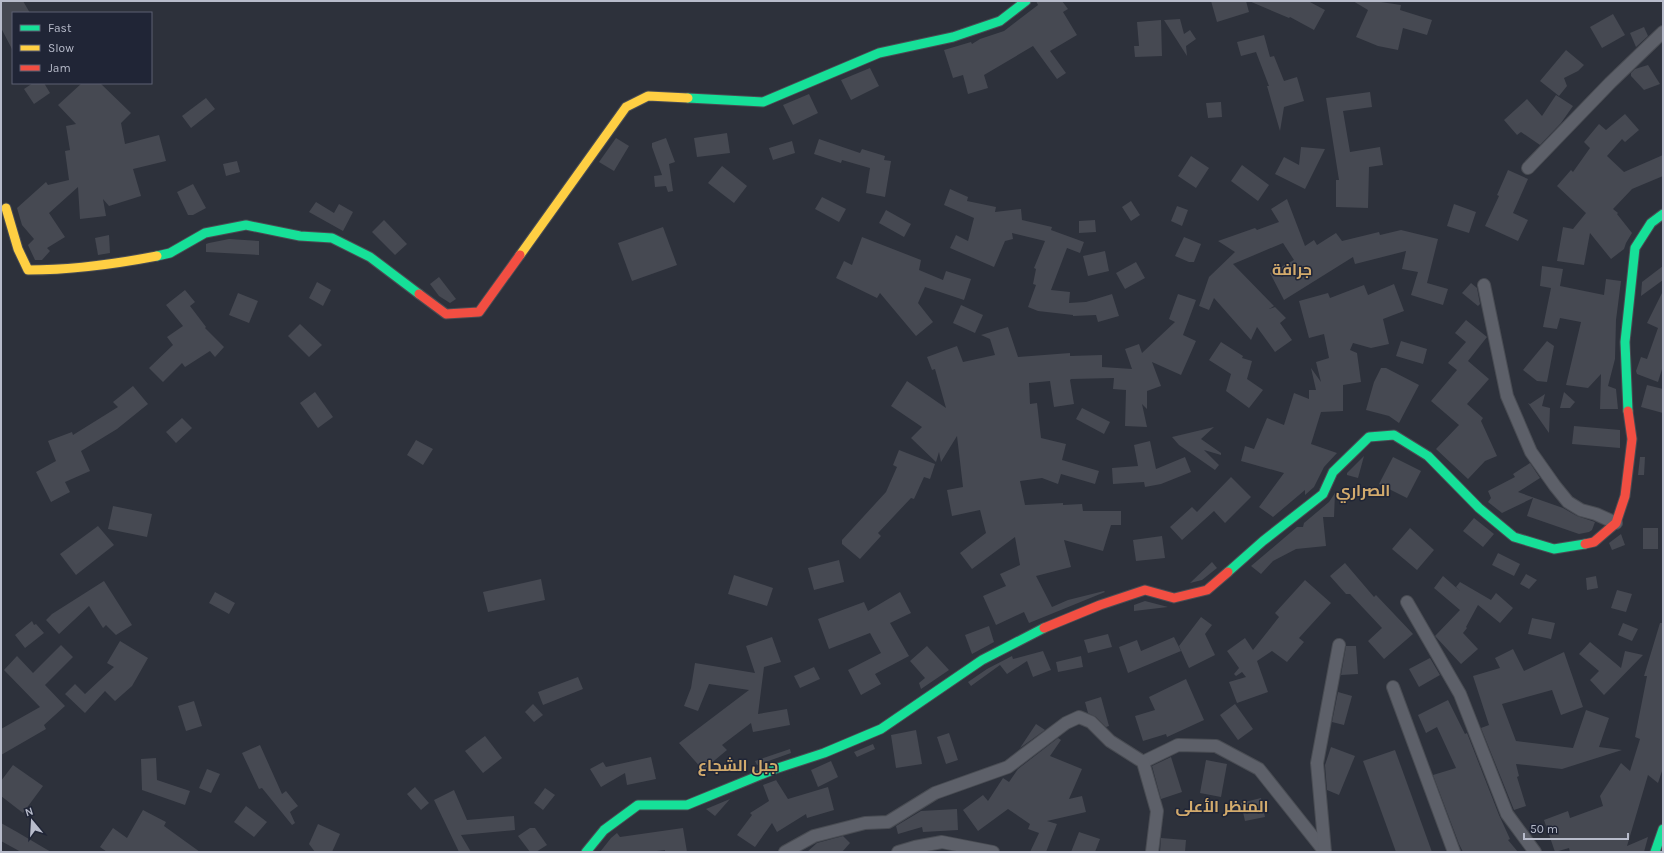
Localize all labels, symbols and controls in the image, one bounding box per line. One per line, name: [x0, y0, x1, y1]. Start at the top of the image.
legend: [12, 12, 152, 84]
text: Fast: [48, 21, 72, 35]
text: Slow: [48, 41, 74, 55]
text: Jam: [48, 61, 71, 75]
district label: جرافة: [1272, 260, 1312, 279]
district label: الصراري: [1336, 481, 1390, 503]
district label: جبل الشجاع: [698, 756, 778, 776]
district label: المنظر الأعلى: [1175, 797, 1269, 816]
north arrow: [12, 801, 52, 841]
text: N: [23, 805, 35, 819]
scale bar: [1524, 815, 1628, 841]
text: 50 m: [1530, 822, 1558, 836]

